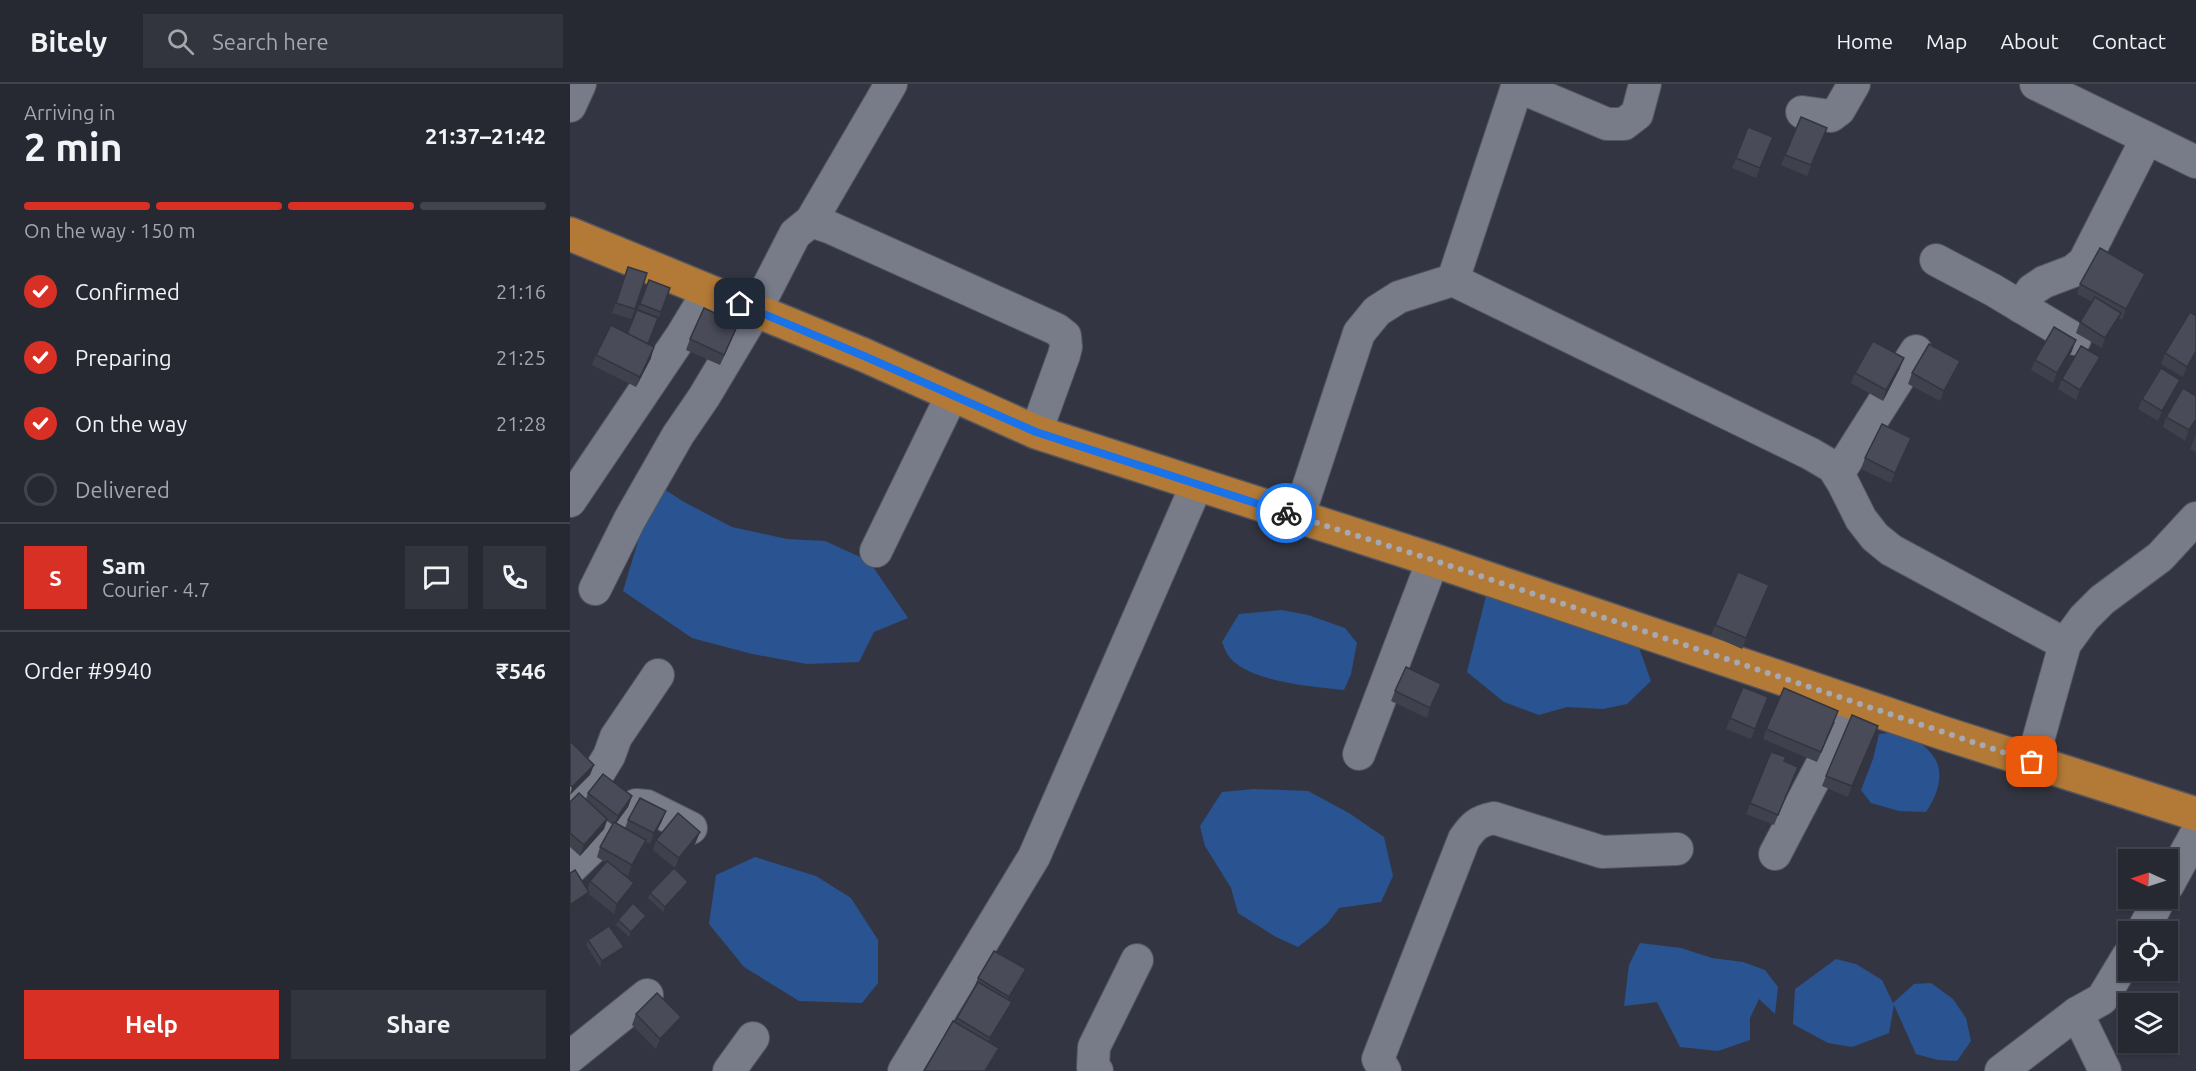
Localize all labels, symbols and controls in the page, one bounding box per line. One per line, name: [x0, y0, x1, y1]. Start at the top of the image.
search box: [143, 14, 563, 68]
icon: search: [164, 25, 197, 58]
text: Bitely: [30, 26, 107, 57]
text: Search here: [212, 29, 329, 54]
text: Home: [1836, 29, 1893, 53]
text: Map: [1926, 29, 1967, 53]
text: About: [2000, 29, 2059, 53]
text: Contact: [2092, 29, 2166, 53]
text: Arriving in: [24, 101, 115, 124]
text: 21:37–21:42: [425, 123, 546, 148]
text: 2 min: [24, 125, 123, 168]
text: On the way · 150 m: [24, 219, 196, 242]
icon: check: [24, 275, 57, 308]
pin: [714, 278, 765, 329]
text: Confirmed: [75, 279, 180, 304]
text: 21:16: [496, 280, 546, 303]
icon: home: [723, 287, 756, 320]
icon: check: [24, 341, 57, 374]
text: Preparing: [75, 345, 172, 370]
text: 21:25: [496, 346, 546, 369]
icon: check: [24, 407, 57, 440]
text: On the way: [75, 411, 187, 436]
text: 21:28: [496, 412, 546, 435]
text: Delivered: [75, 477, 170, 502]
courier: [1256, 483, 1316, 543]
icon: bike: [1270, 497, 1303, 530]
button: chat: [405, 546, 468, 609]
button: phone: [483, 546, 546, 609]
text: Sam: [102, 553, 146, 578]
text: S: [49, 565, 62, 590]
text: Courier · 4.7: [102, 578, 210, 601]
text: Order #9940: [24, 658, 152, 683]
text: ₹546: [496, 658, 546, 683]
pin: [2006, 736, 2057, 787]
icon: bag: [2015, 745, 2048, 778]
north arrow: [2118, 849, 2178, 909]
map controls: [2118, 849, 2178, 1053]
button: locate: [2118, 921, 2178, 981]
button: Help: [24, 990, 279, 1059]
button: Share: [291, 990, 546, 1059]
button: layers: [2118, 993, 2178, 1053]

